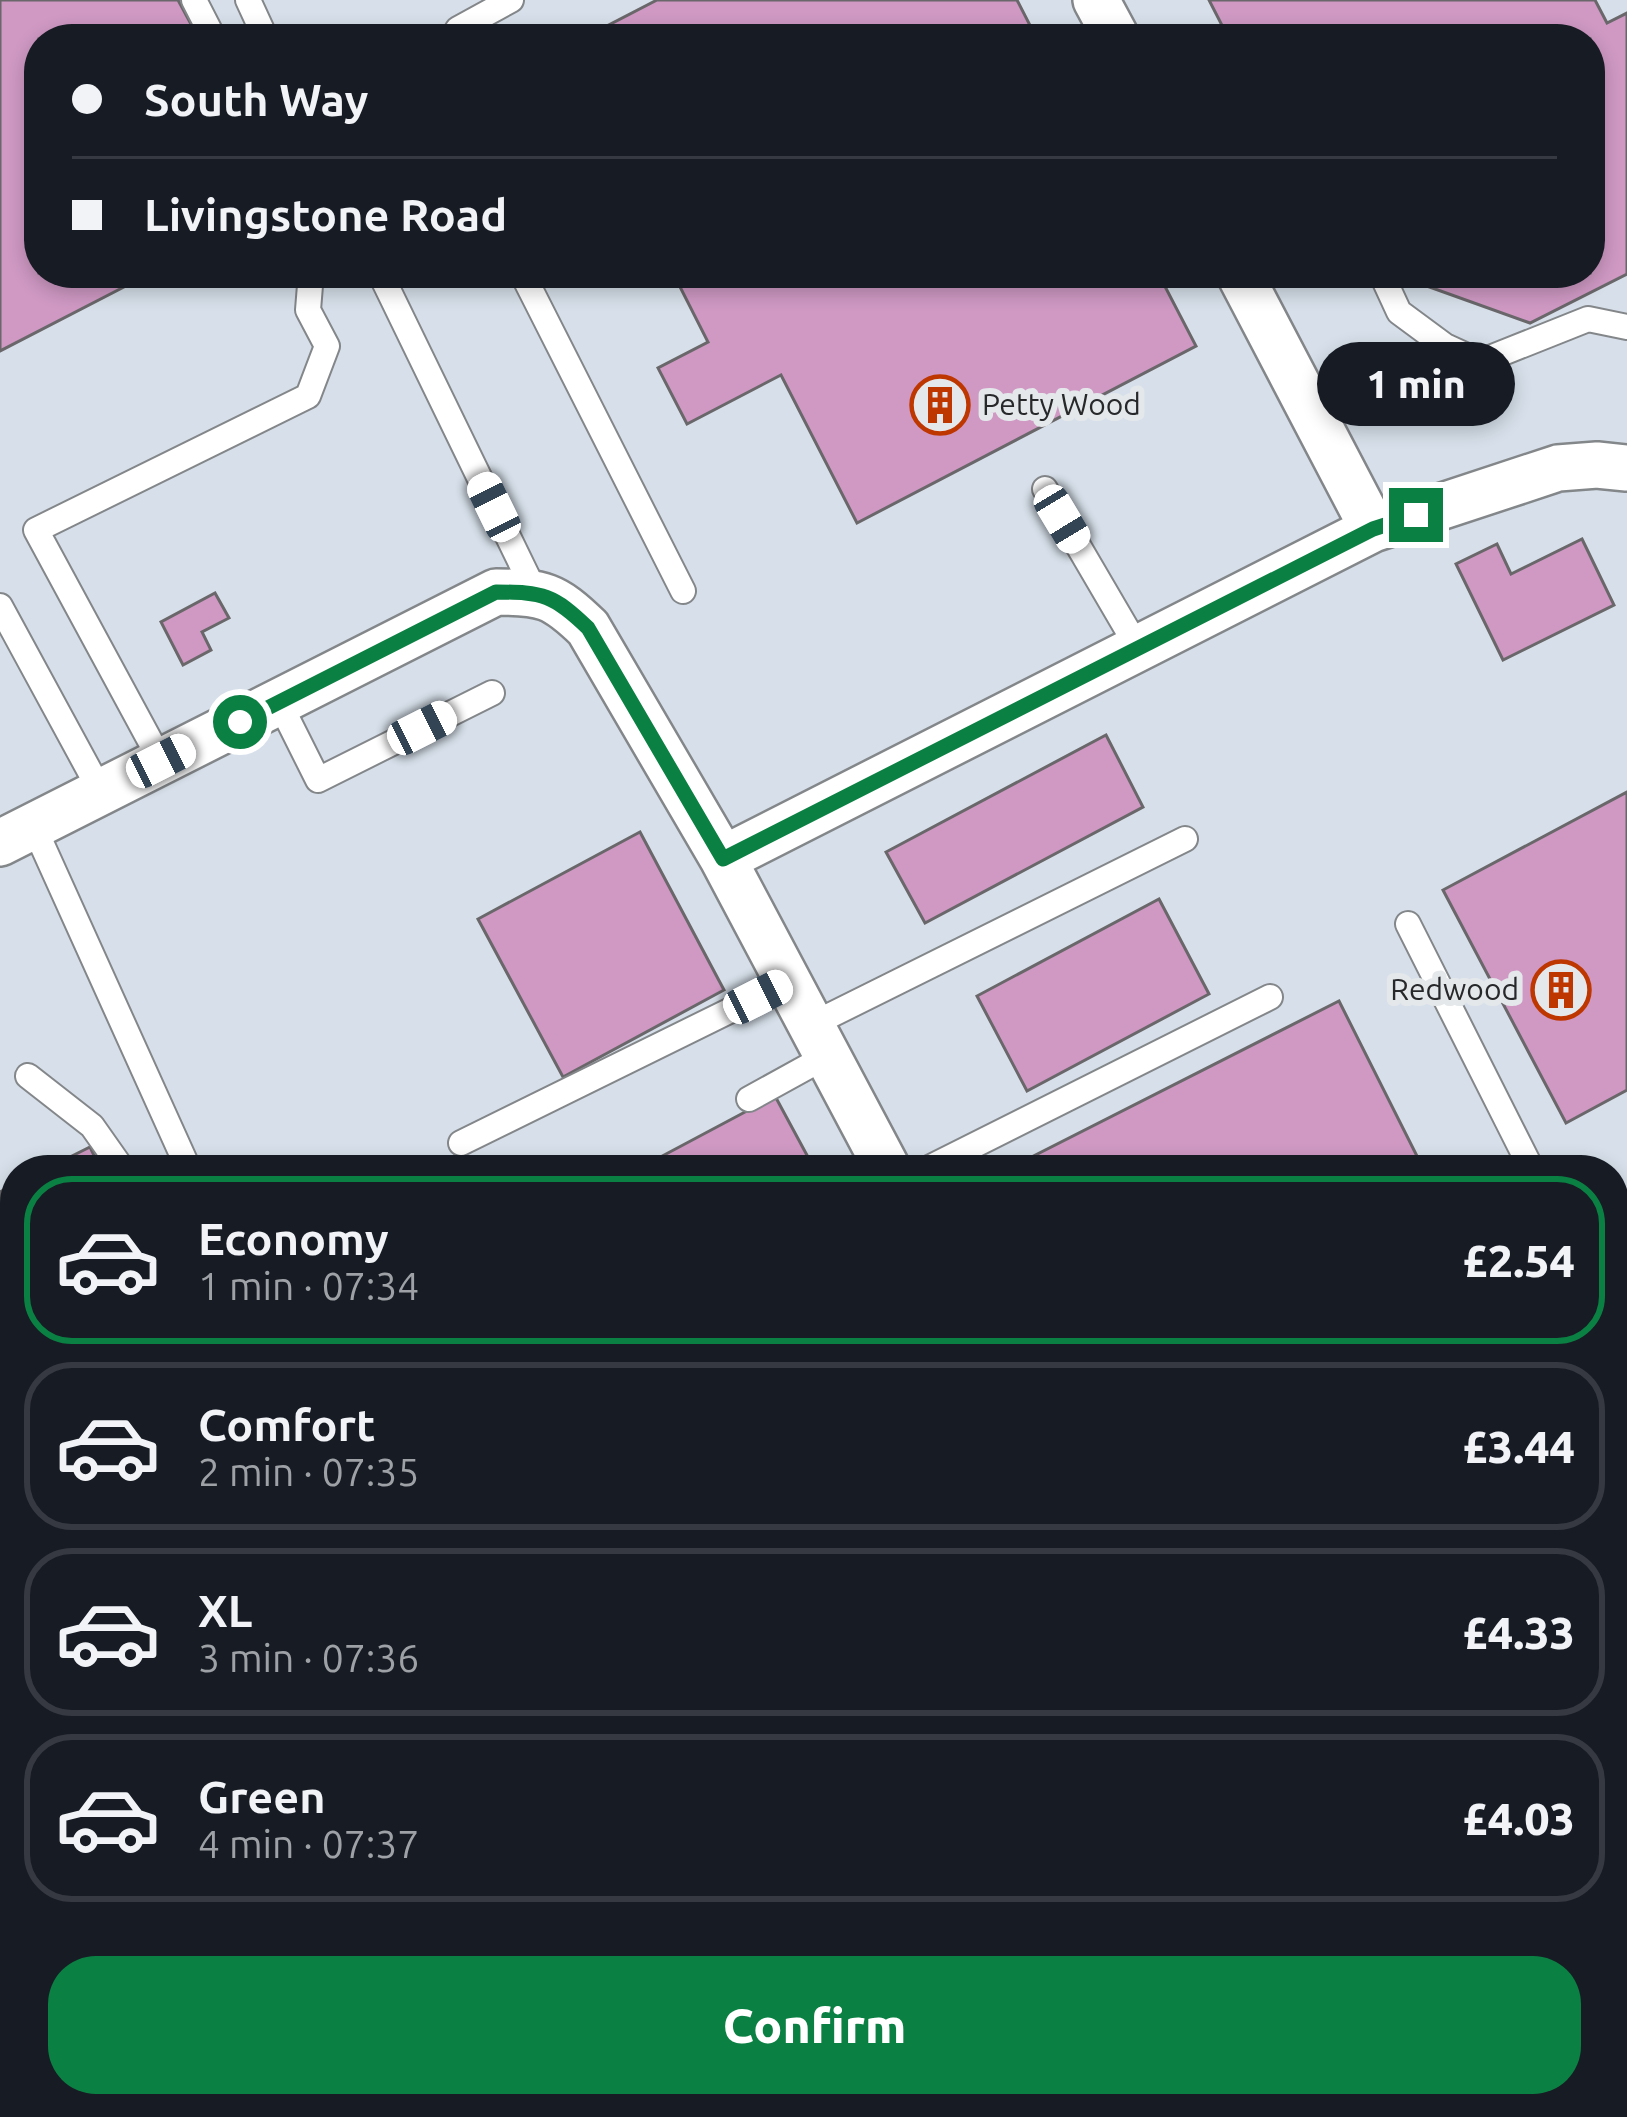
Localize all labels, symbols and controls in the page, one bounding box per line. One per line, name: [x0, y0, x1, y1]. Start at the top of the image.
text: South Way: [144, 74, 368, 125]
text: Livingstone Road: [144, 189, 507, 240]
callout: 1 min: [1317, 341, 1515, 425]
text: 1 min: [1366, 362, 1466, 405]
building icon: Petty Wood: [909, 374, 971, 436]
place label: Petty Wood: [982, 387, 1141, 421]
car: [462, 467, 526, 547]
car: [1028, 479, 1096, 559]
route end: [1389, 488, 1443, 542]
route start: [213, 695, 267, 749]
car: [382, 696, 462, 760]
car: [121, 729, 201, 793]
building icon: Redwood: [1530, 959, 1592, 1021]
car: [718, 965, 798, 1029]
place label: Redwood: [1390, 972, 1519, 1006]
icon: car: [54, 1206, 162, 1314]
text: Economy: [198, 1213, 389, 1264]
text: £2.54: [1462, 1235, 1575, 1286]
text: 1 min · 07:34: [198, 1264, 419, 1307]
icon: car: [54, 1392, 162, 1500]
text: Comfort: [198, 1399, 375, 1450]
text: £3.44: [1462, 1421, 1575, 1472]
text: 2 min · 07:35: [198, 1450, 419, 1493]
icon: car: [54, 1578, 162, 1686]
text: XL: [198, 1585, 252, 1636]
text: £4.33: [1462, 1607, 1575, 1658]
text: 3 min · 07:36: [198, 1636, 419, 1679]
icon: car: [54, 1764, 162, 1872]
text: Green: [198, 1771, 325, 1822]
text: £4.03: [1462, 1793, 1575, 1844]
text: 4 min · 07:37: [198, 1822, 419, 1865]
button: Confirm: [48, 1956, 1581, 2094]

